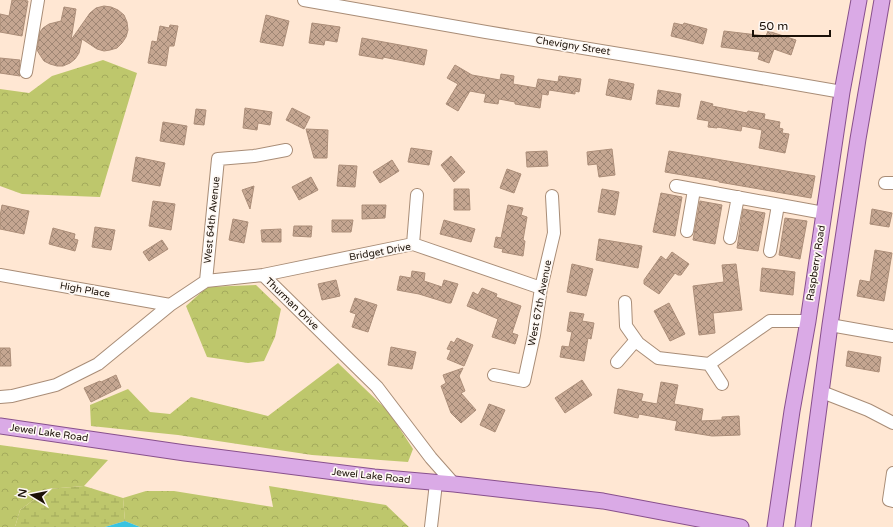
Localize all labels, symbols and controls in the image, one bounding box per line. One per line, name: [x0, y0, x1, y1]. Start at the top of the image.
scale bar: [753, 12, 830, 38]
text: 50 m: [759, 19, 788, 33]
street label: Chevigny Street: [535, 34, 611, 58]
street label: West 64th Avenue: [201, 176, 223, 264]
street label: Raspberry Road: [804, 224, 828, 302]
street label: Bridget Drive: [348, 241, 412, 263]
street label: West 67th Avenue: [526, 259, 554, 347]
street label: Thurman Drive: [263, 275, 322, 333]
street label: High Place: [59, 280, 111, 300]
street label: Jewel Lake Road: [9, 422, 89, 444]
street label: Jewel Lake Road: [331, 466, 411, 486]
north arrow: [12, 475, 52, 515]
text: N: [15, 488, 30, 499]

